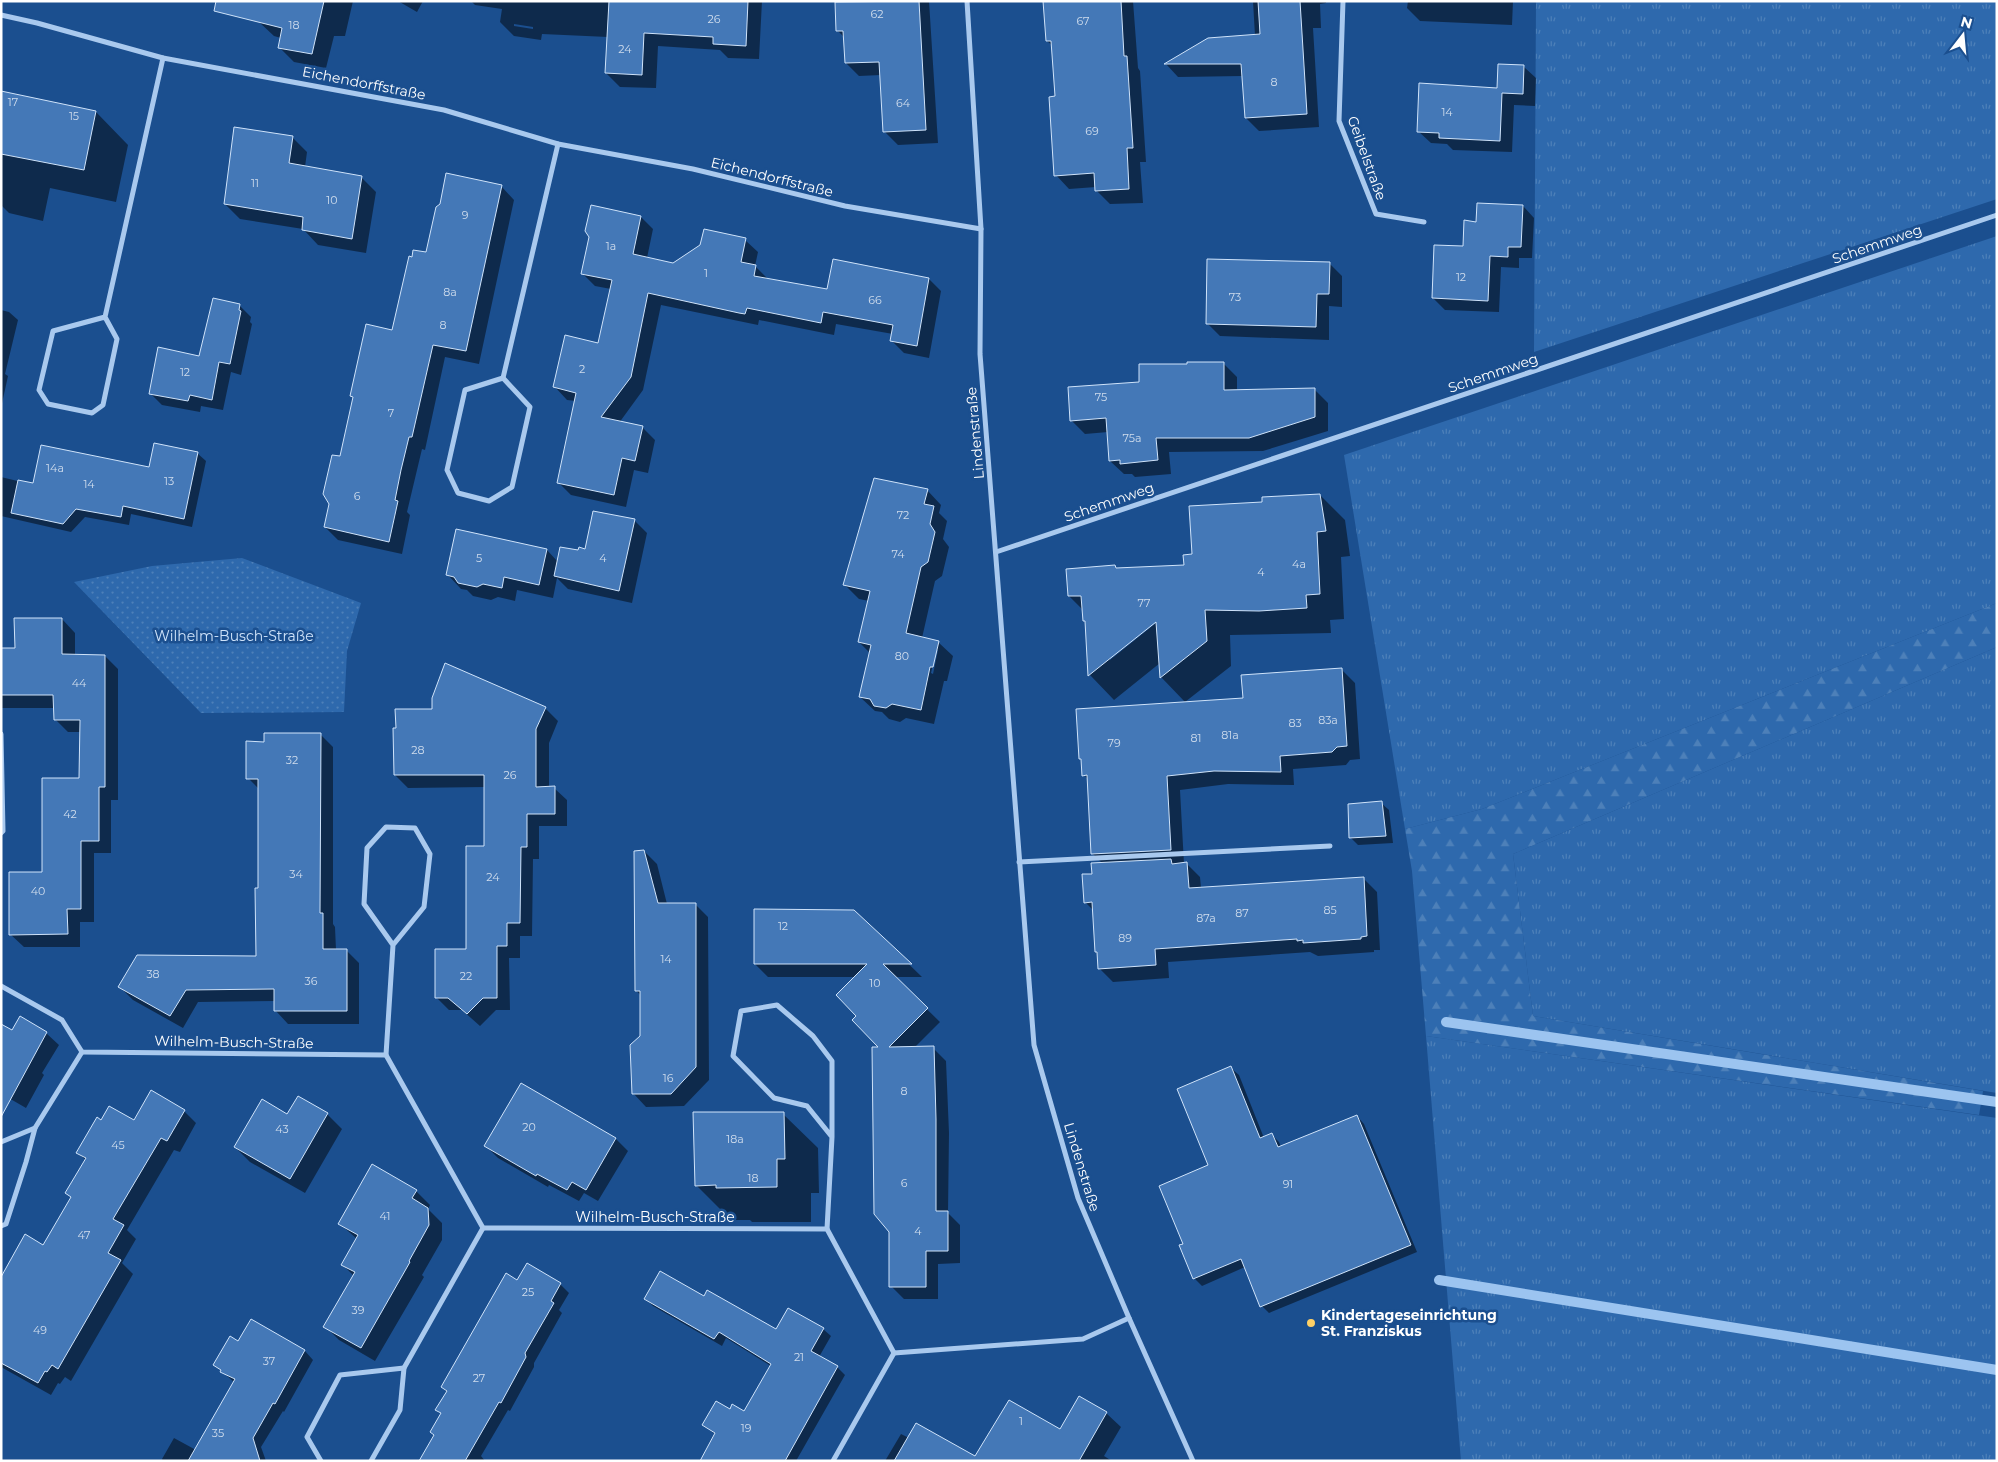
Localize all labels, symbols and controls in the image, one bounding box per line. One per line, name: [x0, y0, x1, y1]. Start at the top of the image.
house number: 62: [871, 7, 883, 21]
north arrow: [1938, 10, 1988, 60]
house number: 26: [708, 12, 721, 26]
text: N: [1959, 12, 1975, 33]
house number: 67: [1076, 14, 1090, 28]
house number: 18: [289, 18, 300, 32]
house number: 24: [618, 42, 632, 56]
street label: Eichendorffstraße: [301, 62, 427, 104]
house number: 8: [1270, 75, 1278, 89]
house number: 17: [8, 95, 18, 109]
house number: 64: [896, 96, 911, 110]
house number: 14: [1441, 105, 1453, 119]
house number: 15: [69, 109, 79, 123]
street label: Geibelstraße: [1343, 113, 1391, 203]
house number: 69: [1085, 124, 1099, 138]
street label: Eichendorffstraße: [709, 153, 835, 201]
house number: 11: [251, 176, 259, 190]
house number: 10: [326, 193, 338, 207]
house number: 9: [462, 208, 469, 222]
street label: Schemmweg: [1830, 220, 1924, 268]
house number: 1a: [606, 239, 616, 253]
house number: 1: [704, 266, 708, 280]
house number: 12: [1456, 270, 1466, 284]
house number: 8a: [443, 285, 457, 299]
house number: 73: [1229, 290, 1241, 304]
house number: 66: [868, 293, 882, 307]
house number: 8: [439, 318, 447, 332]
street label: Schemmweg: [1446, 349, 1540, 397]
house number: 2: [579, 362, 585, 376]
house number: 12: [180, 365, 190, 379]
street label: Lindenstraße: [962, 386, 988, 480]
house number: 75: [1095, 390, 1107, 404]
house number: 7: [388, 406, 394, 420]
house number: 75a: [1123, 431, 1142, 445]
house number: 14a: [46, 461, 64, 475]
house number: 13: [164, 474, 174, 488]
house number: 14: [83, 477, 95, 491]
street label: Schemmweg: [1062, 478, 1156, 526]
house number: 6: [354, 489, 361, 503]
house number: 72: [897, 508, 909, 522]
house number: 74: [891, 547, 905, 561]
house number: 5: [476, 551, 482, 565]
house number: 4: [599, 551, 607, 565]
house number: 4a: [1292, 557, 1306, 571]
house number: 4: [1257, 565, 1265, 579]
house number: 77: [1138, 596, 1150, 610]
park label: Wilhelm-Busch-Straße: [154, 627, 314, 645]
house number: 80: [895, 649, 909, 663]
house number: 44: [72, 676, 87, 690]
house number: 83a: [1318, 713, 1338, 727]
house number: 83: [1288, 716, 1302, 730]
house number: 81a: [1221, 728, 1239, 742]
house number: 81: [1191, 731, 1202, 745]
house number: 79: [1107, 736, 1121, 750]
house number: 28: [411, 743, 425, 757]
house number: 32: [286, 753, 298, 767]
house number: 26: [504, 768, 517, 782]
house number: 42: [63, 807, 77, 821]
house number: 34: [289, 867, 303, 881]
house number: 24: [486, 870, 500, 884]
house number: 40: [31, 884, 45, 898]
house number: 85: [1323, 903, 1337, 917]
house number: 87: [1235, 906, 1249, 920]
house number: 87a: [1196, 911, 1216, 925]
house number: 12: [778, 919, 788, 933]
house number: 89: [1118, 931, 1132, 945]
house number: 14: [660, 952, 672, 966]
house number: 38: [146, 967, 160, 981]
house number: 22: [460, 969, 472, 983]
house number: 36: [305, 974, 318, 988]
house number: 10: [869, 976, 881, 990]
street label: Wilhelm-Busch-Straße: [154, 1032, 314, 1052]
house number: 16: [663, 1071, 674, 1085]
house number: 8: [900, 1084, 908, 1098]
house number: 20: [522, 1120, 536, 1134]
street label: Lindenstraße: [1060, 1120, 1104, 1214]
house number: 43: [275, 1122, 289, 1136]
house number: 18a: [726, 1132, 744, 1146]
house number: 45: [111, 1138, 125, 1152]
house number: 18: [748, 1171, 759, 1185]
house number: 6: [901, 1176, 908, 1190]
house number: 91: [1283, 1177, 1293, 1191]
street label: Wilhelm-Busch-Straße: [575, 1208, 735, 1226]
house number: 41: [380, 1209, 390, 1223]
house number: 4: [914, 1224, 922, 1238]
house number: 47: [77, 1228, 91, 1242]
house number: 25: [522, 1285, 534, 1299]
house number: 39: [352, 1303, 365, 1317]
place label: Kindertageseinrichtung St. Franziskus: [1321, 1306, 1497, 1340]
marker: Kindertageseinrichtung St. Franziskus: [1305, 1317, 1317, 1329]
house number: 49: [33, 1323, 47, 1337]
house number: 21: [794, 1350, 804, 1364]
house number: 37: [263, 1354, 275, 1368]
house number: 27: [473, 1371, 485, 1385]
house number: 1: [1019, 1414, 1023, 1428]
house number: 19: [741, 1421, 752, 1435]
house number: 35: [212, 1426, 224, 1440]

